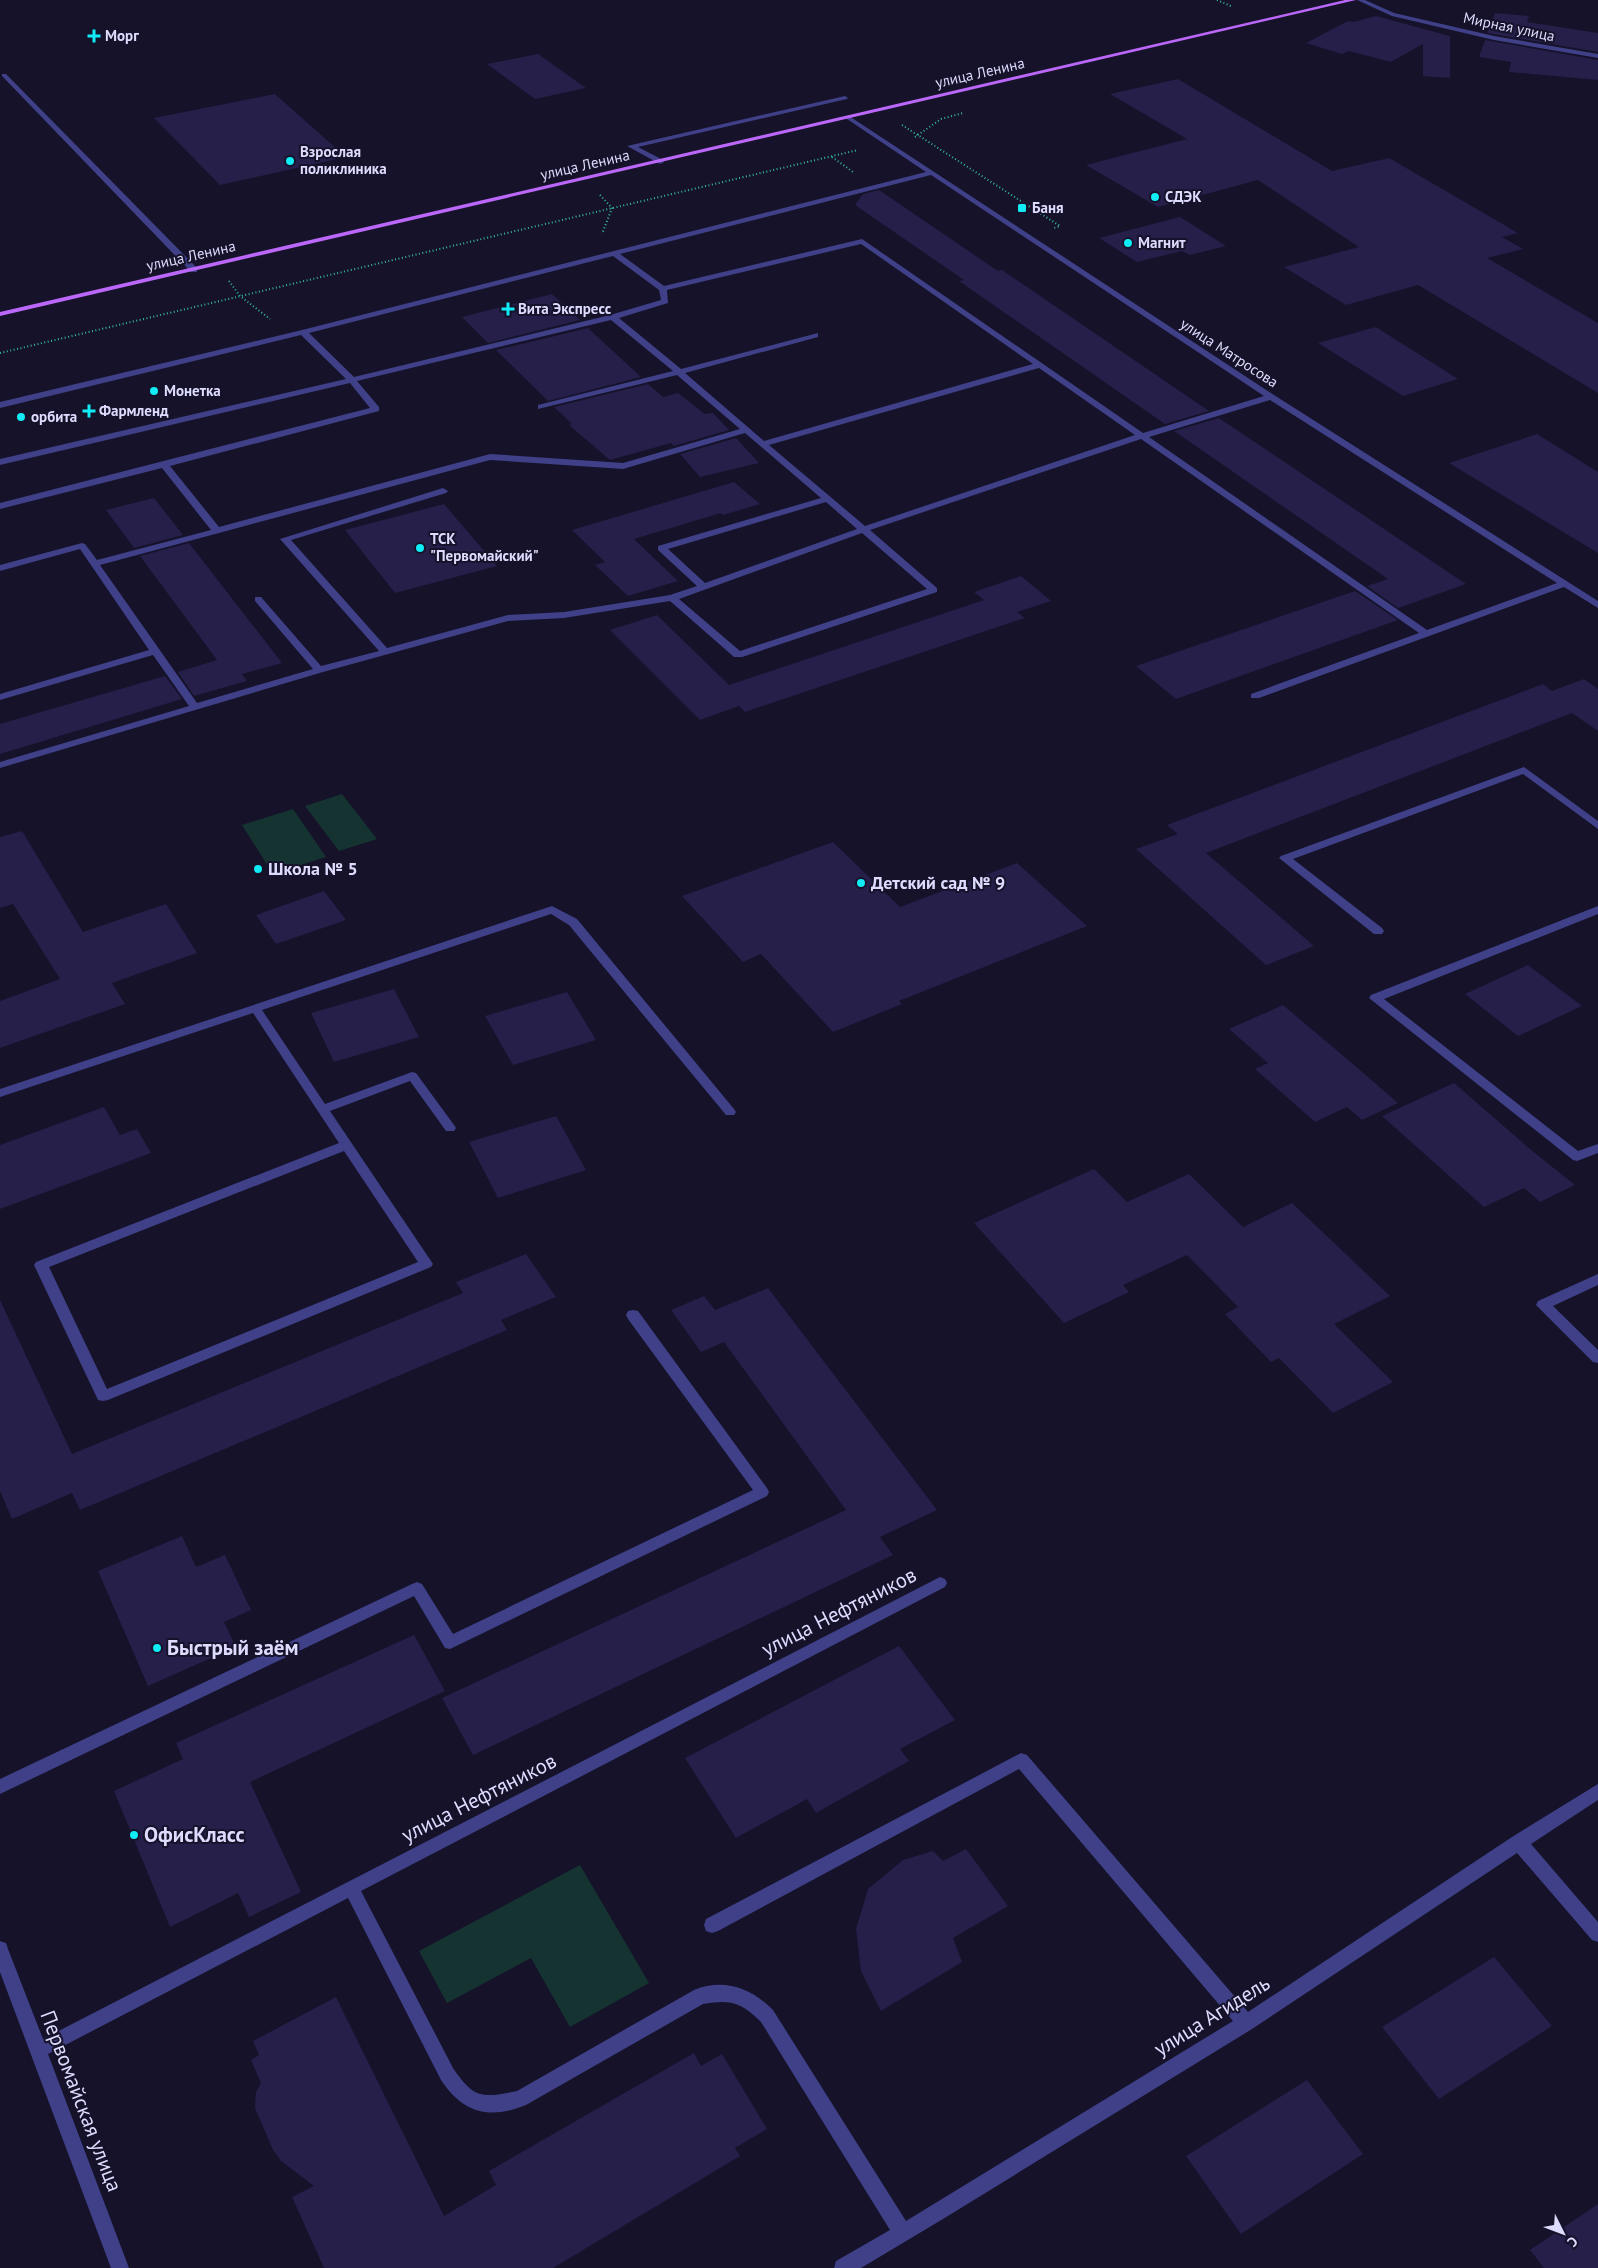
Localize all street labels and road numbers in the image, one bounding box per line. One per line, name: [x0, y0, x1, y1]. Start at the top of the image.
street label: Мирная улица: [1462, 8, 1557, 45]
street label: улица Ленина: [933, 53, 1026, 92]
street label: улица Ленина: [538, 145, 631, 184]
street label: улица Ленина: [144, 236, 237, 275]
street label: улица Матросова: [1177, 314, 1282, 391]
street label: улица Нефтяников: [757, 1561, 921, 1662]
street label: улица Нефтяников: [397, 1747, 561, 1848]
street label: улица Агидель: [1149, 1969, 1275, 2062]
street label: Первомайская улица: [34, 2006, 128, 2195]

